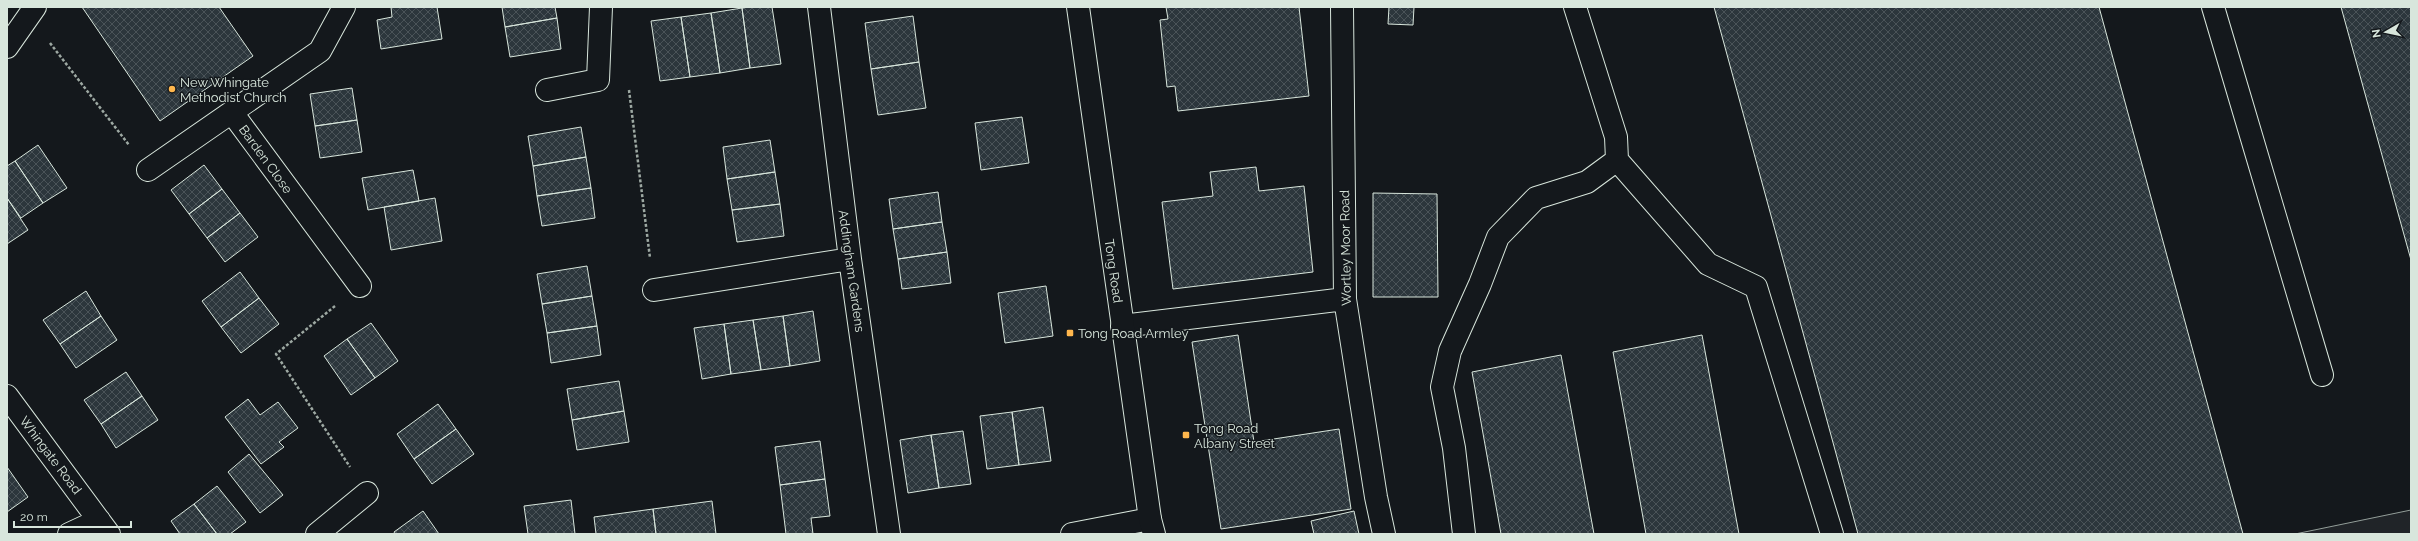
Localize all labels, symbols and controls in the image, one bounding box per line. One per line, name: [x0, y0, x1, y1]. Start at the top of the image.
north arrow: [2366, 12, 2406, 52]
text: N: [2370, 28, 2384, 39]
place label: New Whingate Methodist Church: [180, 75, 287, 105]
marker: New Whingate Methodist Church: [167, 84, 177, 94]
street label: Barden Close: [236, 122, 296, 197]
street label: Wortley Moor Road: [1337, 190, 1354, 306]
street label: Addingham Gardens: [835, 209, 868, 333]
street label: Tong Road: [1102, 238, 1125, 304]
place label: Tong Road Armley: [1078, 326, 1189, 341]
marker: Tong Road Armley: [1065, 328, 1075, 338]
street label: Whingate Road: [17, 414, 85, 497]
place label: Tong Road Albany Street: [1194, 421, 1276, 451]
marker: Tong Road Albany Street: [1181, 430, 1191, 440]
scale bar: [14, 503, 131, 529]
text: 20 m: [20, 510, 48, 524]

